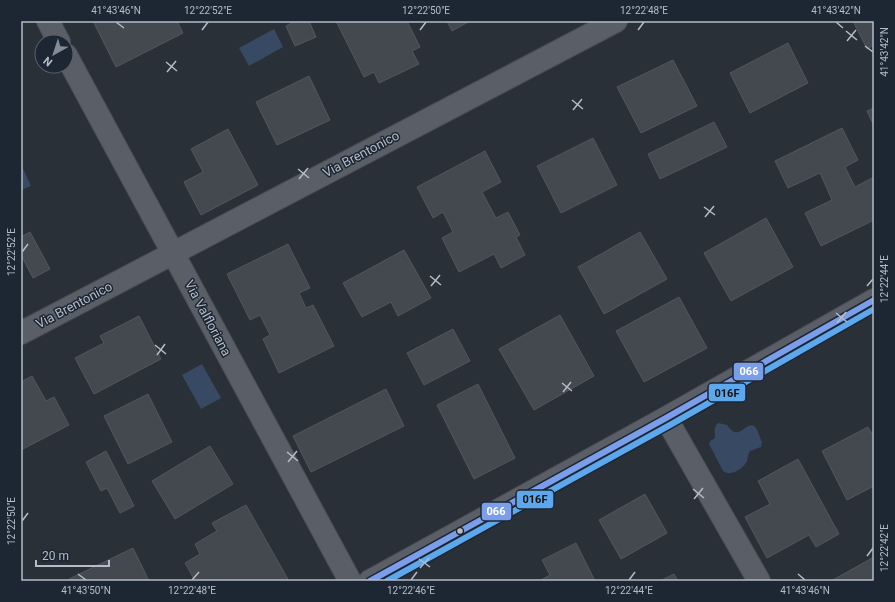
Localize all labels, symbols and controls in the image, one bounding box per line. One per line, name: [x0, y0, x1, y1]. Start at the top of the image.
text: 41°43'46"N: [91, 5, 141, 16]
text: 12°22'52"E: [184, 5, 232, 16]
text: 12°22'50"E: [402, 5, 450, 16]
text: 12°22'48"E: [620, 5, 668, 16]
text: 41°43'42"N: [811, 5, 861, 16]
text: 41°43'42"N: [879, 27, 890, 77]
north arrow: [34, 34, 74, 74]
text: N: [41, 54, 55, 69]
street label: Via Brentonico: [320, 128, 402, 180]
text: 12°22'52"E: [6, 228, 17, 276]
text: 12°22'44"E: [879, 255, 890, 303]
street label: Via Valfloriana: [182, 278, 234, 358]
street label: Via Brentonico: [33, 279, 115, 331]
line badge: 066: [733, 362, 764, 381]
text: 066: [740, 365, 758, 378]
line badge: 016F: [708, 383, 746, 402]
text: 016F: [715, 387, 739, 400]
line badge: 016F: [516, 490, 554, 509]
text: 016F: [523, 493, 547, 506]
text: 12°22'50"E: [6, 497, 17, 545]
line badge: 066: [481, 502, 512, 521]
text: 066: [487, 505, 505, 518]
text: 12°22'42"E: [879, 524, 890, 572]
unlabelled marker: [455, 526, 465, 536]
scale bar: [36, 542, 109, 568]
text: 20 m: [42, 549, 69, 563]
text: 41°43'50"N: [61, 585, 111, 596]
text: 12°22'48"E: [168, 585, 216, 596]
text: 12°22'46"E: [387, 585, 435, 596]
text: 12°22'44"E: [605, 585, 653, 596]
text: 41°43'46"N: [780, 585, 830, 596]

